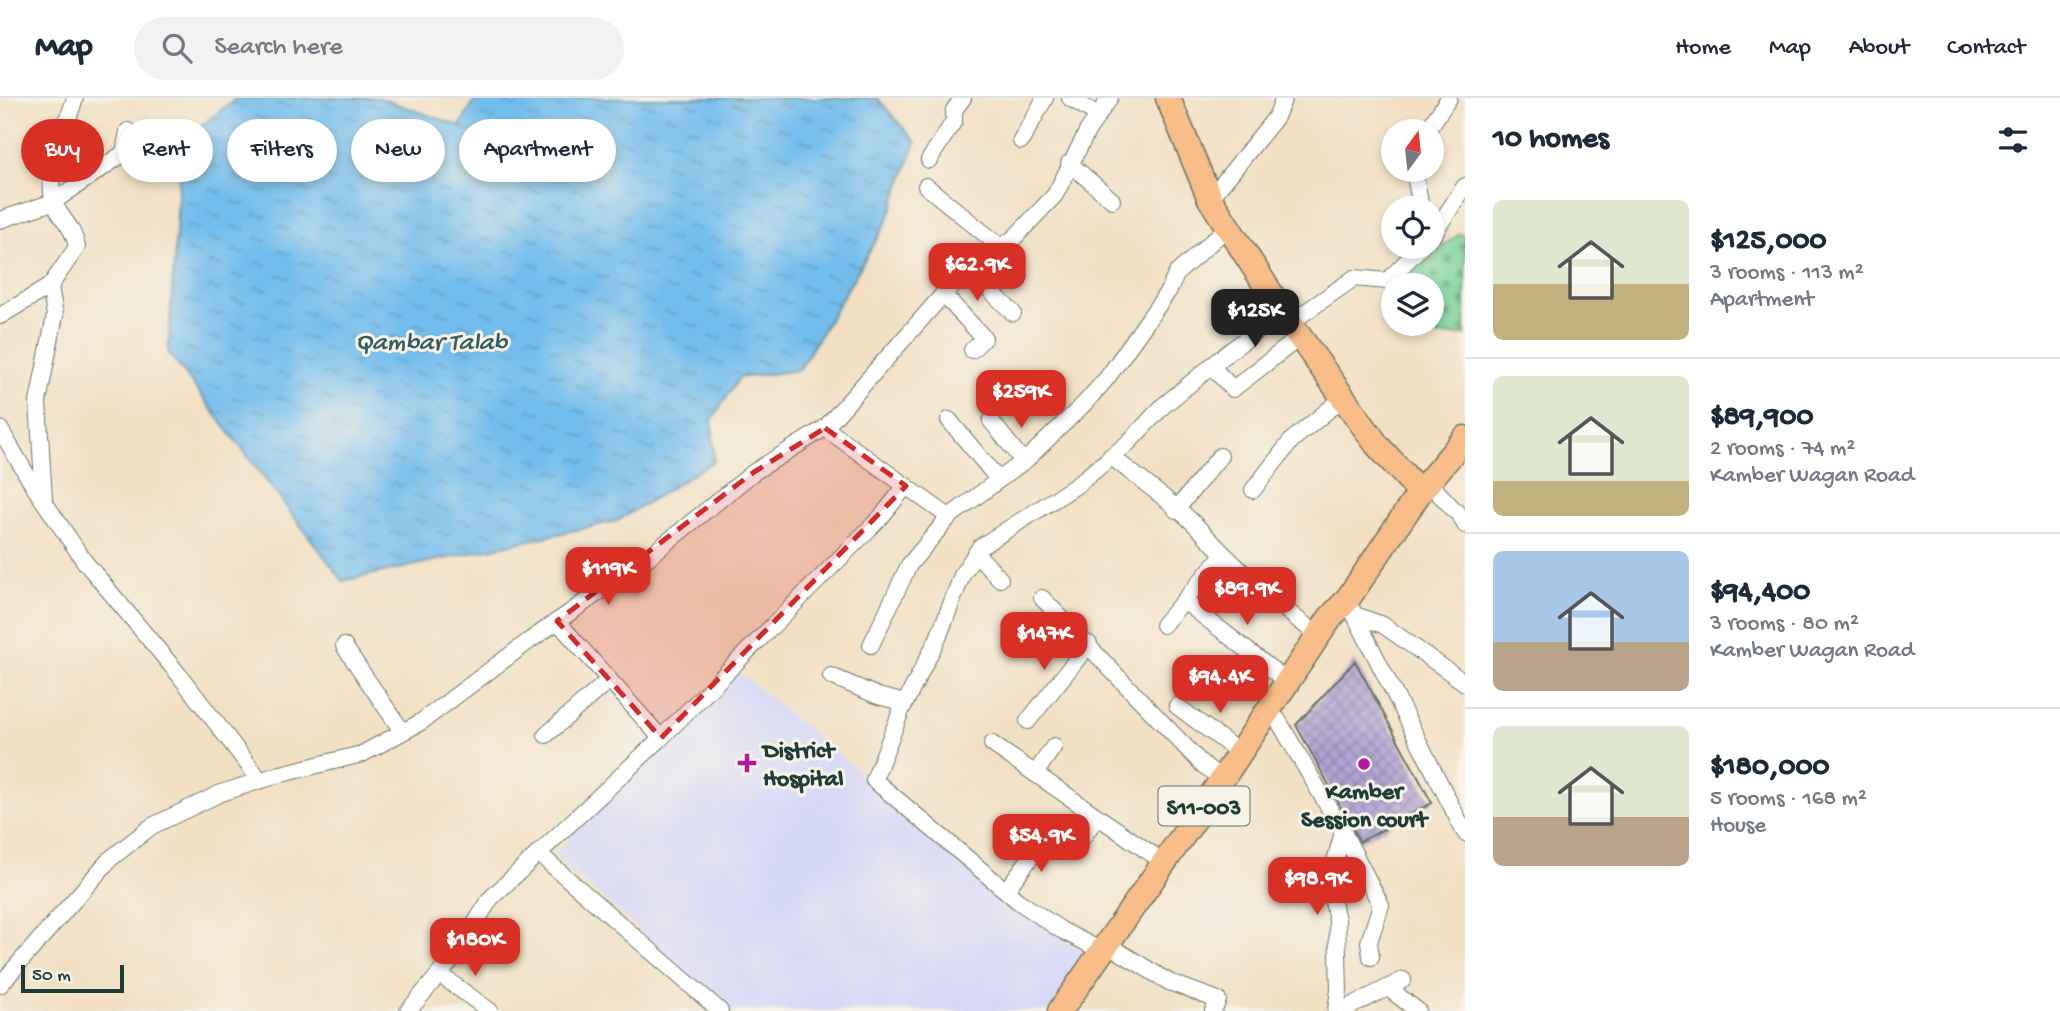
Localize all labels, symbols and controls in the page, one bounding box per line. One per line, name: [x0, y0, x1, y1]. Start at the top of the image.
search box: [134, 17, 624, 80]
text: Map: [35, 29, 92, 67]
icon: search: [158, 29, 196, 67]
text: Search here: [214, 33, 343, 64]
text: Home: [1675, 34, 1731, 63]
text: Map: [1769, 34, 1811, 63]
text: About: [1849, 34, 1909, 63]
text: Contact: [1947, 34, 2025, 63]
chip: Buy: [21, 119, 104, 182]
chip: Rent: [118, 119, 213, 182]
chip: Filters: [227, 119, 337, 182]
chip: New: [351, 119, 445, 182]
chip: Apartment: [459, 119, 616, 182]
north arrow: [1381, 119, 1444, 182]
map controls: [1381, 119, 1444, 336]
icon: filters: [1994, 121, 2032, 159]
text: 10 homes: [1493, 123, 1609, 158]
button: locate: [1381, 196, 1444, 259]
text: $125,000: [1710, 225, 1827, 260]
icon: home: [1549, 228, 1633, 312]
pin: $62.9K: [920, 244, 1034, 303]
text: $62.9K: [945, 252, 1009, 279]
text: 3 rooms · 113 m²: [1710, 260, 1864, 287]
button: layers: [1381, 273, 1444, 336]
text: Apartment: [1710, 287, 1814, 314]
pin: $125K: [1206, 289, 1304, 349]
text: $125K: [1227, 298, 1283, 325]
water label: Qambar Talab: [355, 329, 508, 360]
pin: $259K: [972, 370, 1070, 430]
text: $259K: [992, 379, 1050, 406]
text: $89,900: [1710, 401, 1813, 436]
icon: home: [1549, 404, 1633, 488]
text: 2 rooms · 74 m²: [1710, 436, 1855, 463]
text: Kamber Wagan Road: [1710, 463, 1914, 490]
pin: $119K: [559, 547, 657, 607]
text: $119K: [581, 556, 635, 583]
pin: $89.9K: [1190, 568, 1304, 627]
text: $89.9K: [1214, 576, 1280, 603]
text: $94,400: [1710, 576, 1810, 611]
icon: home: [1549, 579, 1633, 663]
text: 3 rooms · 80 m²: [1710, 611, 1859, 638]
pin: $147K: [995, 612, 1093, 672]
text: $147K: [1016, 621, 1072, 648]
text: Kamber Wagan Road: [1710, 638, 1914, 665]
pin: $94.4K: [1163, 656, 1277, 715]
text: $94.4K: [1188, 664, 1252, 691]
place label: District Hospital: [761, 738, 843, 795]
text: $180,000: [1710, 751, 1830, 786]
marker: District Hospital: [737, 753, 757, 773]
icon: home: [1549, 754, 1633, 838]
marker: Kamber Session court: [1356, 756, 1372, 772]
place label: Kamber Session court: [1301, 779, 1429, 836]
road number: S11-003: [1158, 786, 1250, 826]
text: 5 rooms · 168 m²: [1710, 786, 1867, 813]
text: House: [1710, 813, 1766, 840]
pin: $54.9K: [984, 814, 1098, 874]
text: $54.9K: [1009, 823, 1073, 850]
pin: $98.9K: [1260, 858, 1374, 917]
text: $98.9K: [1284, 866, 1350, 893]
pin: $180K: [426, 918, 524, 978]
text: $180K: [446, 927, 504, 954]
scale bar: [21, 962, 124, 994]
text: 50 m: [32, 965, 71, 988]

